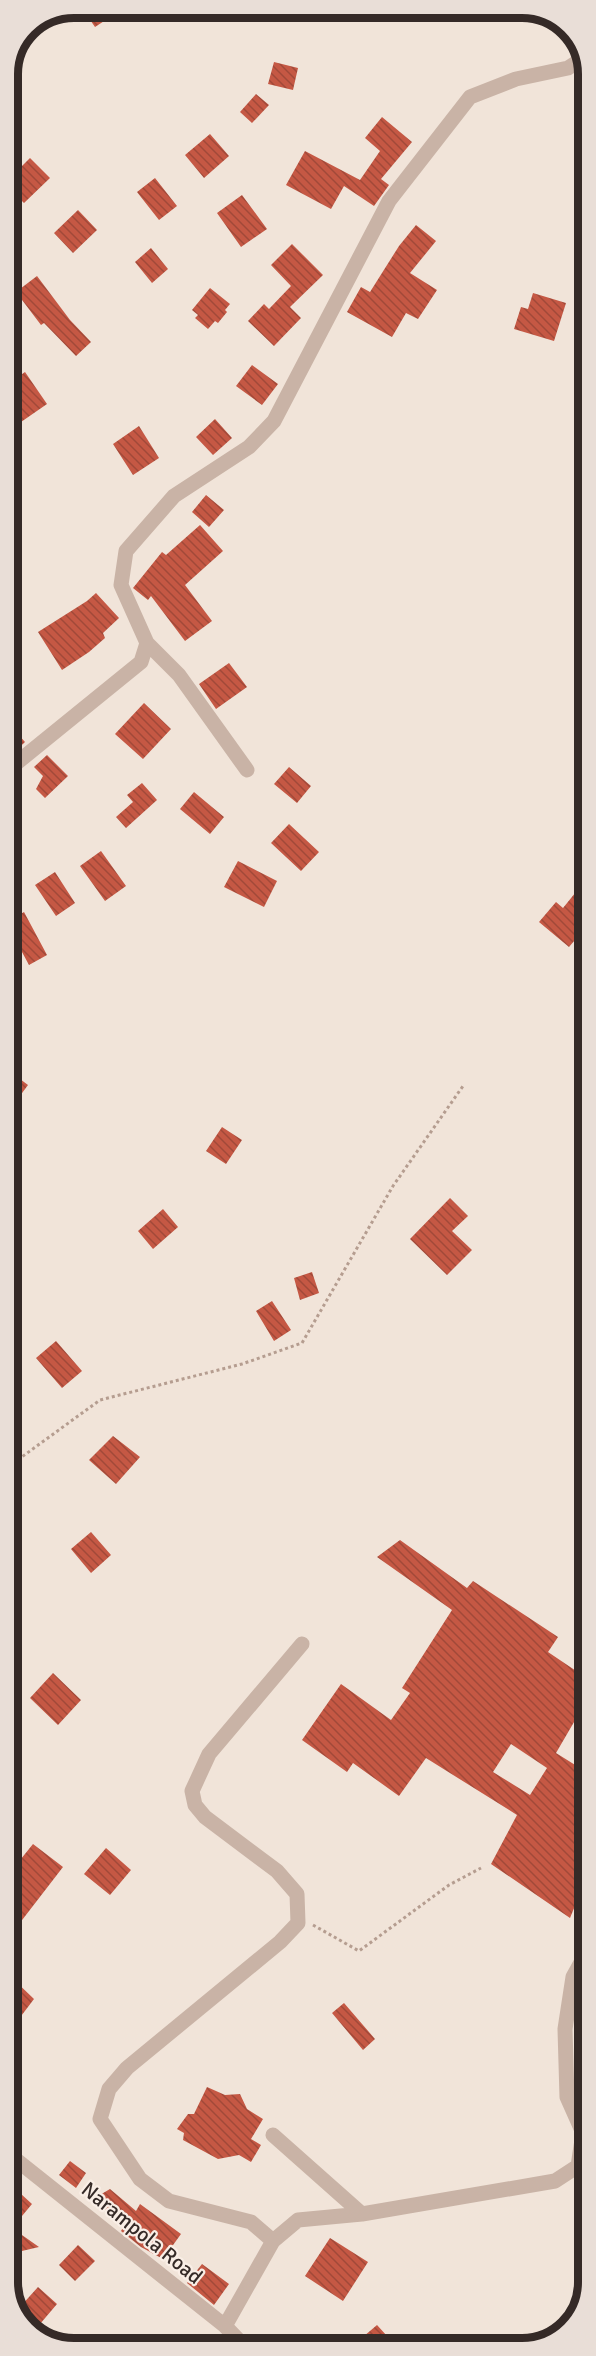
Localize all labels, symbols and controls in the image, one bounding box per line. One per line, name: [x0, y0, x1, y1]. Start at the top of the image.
street label: Narampola Road: [76, 2176, 208, 2290]

